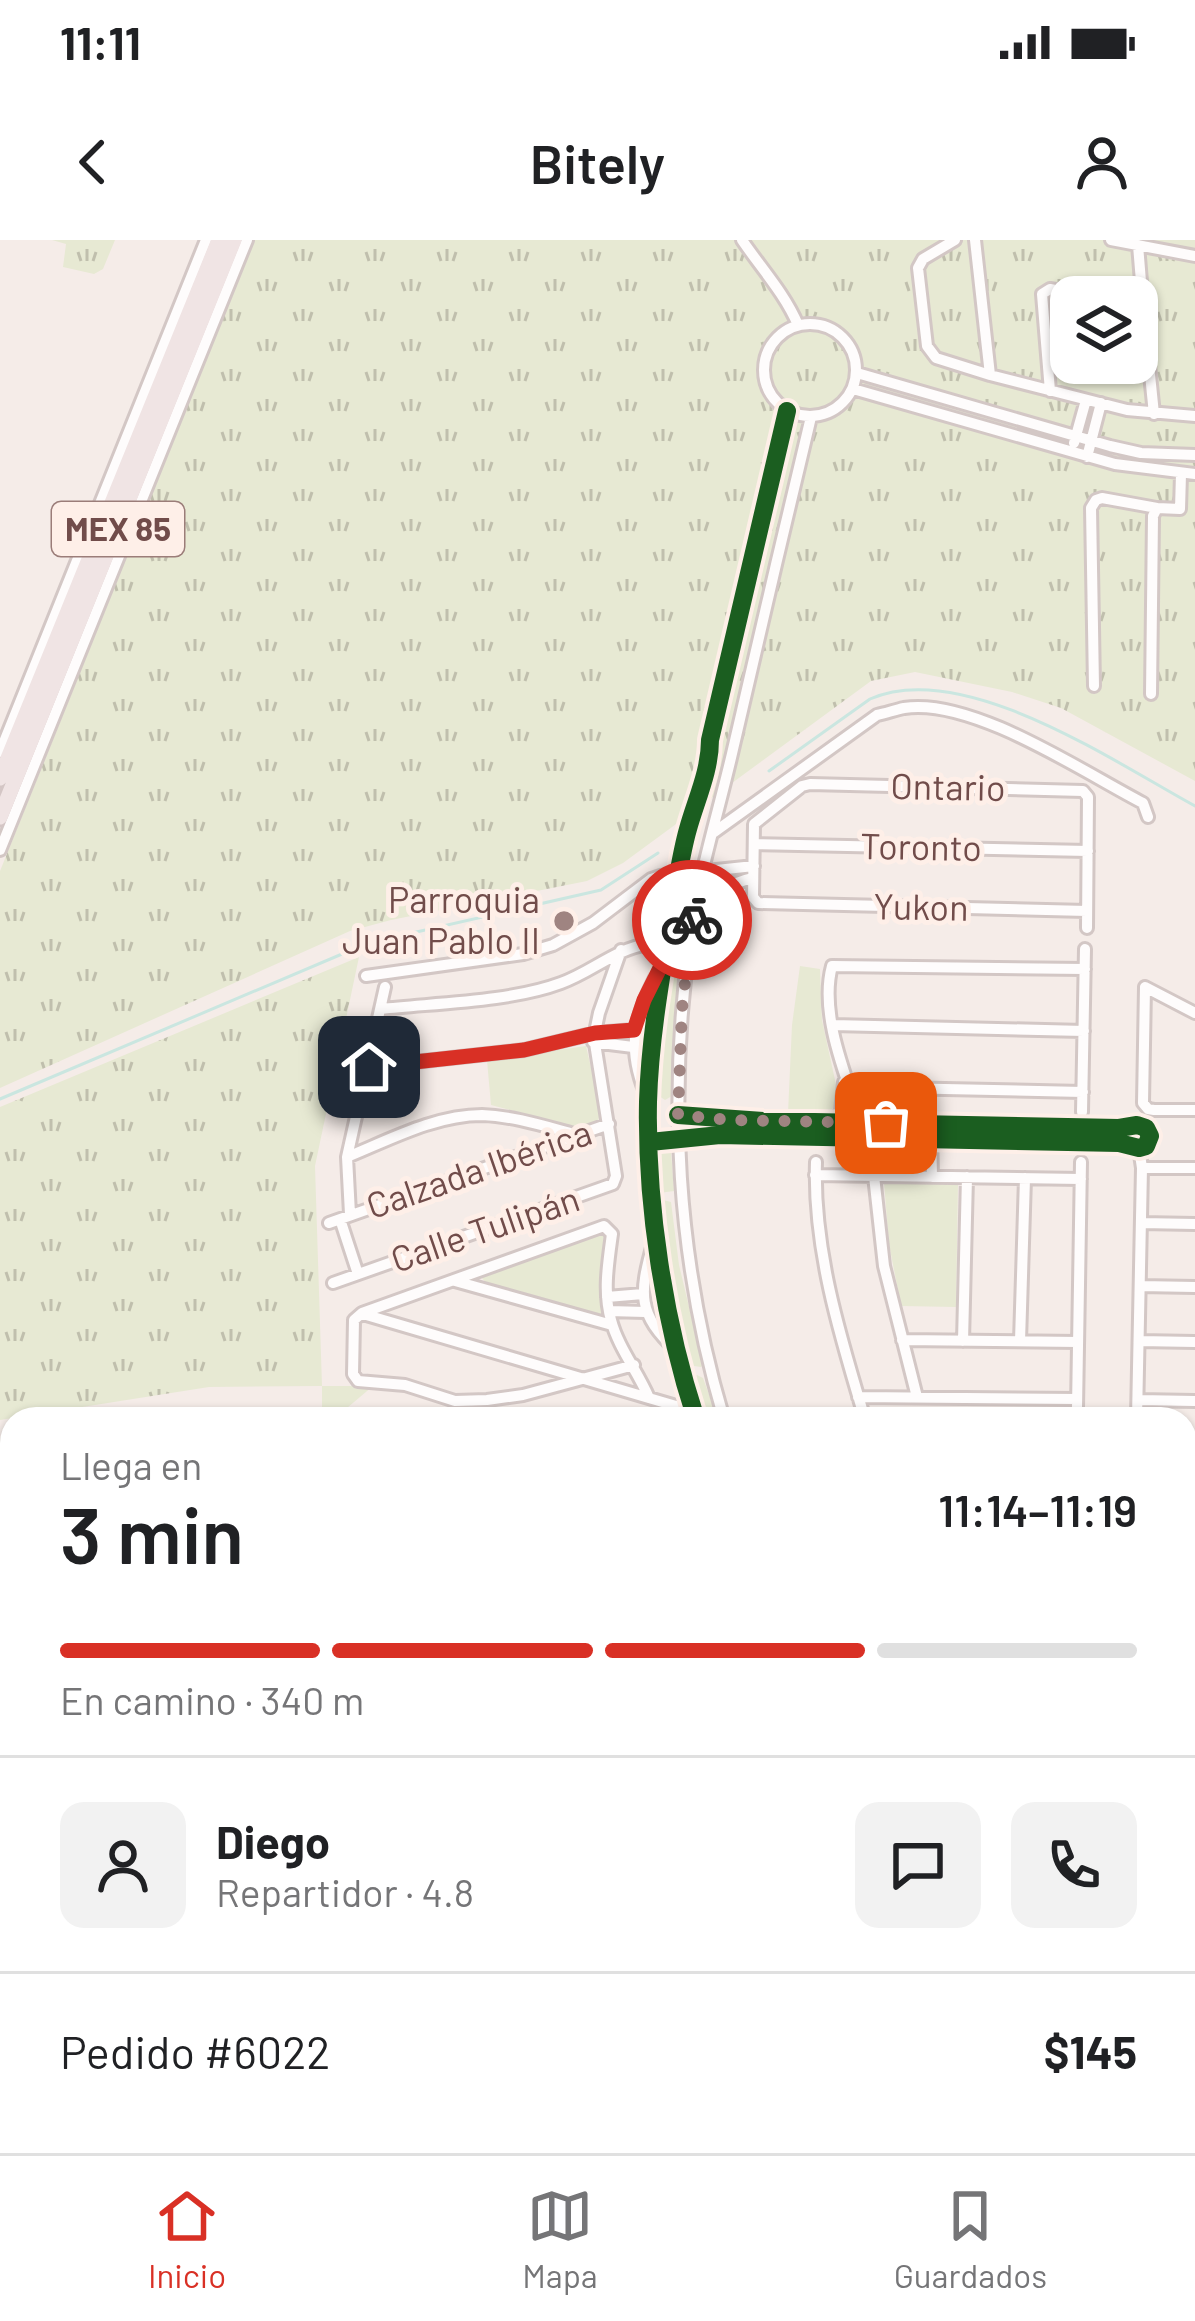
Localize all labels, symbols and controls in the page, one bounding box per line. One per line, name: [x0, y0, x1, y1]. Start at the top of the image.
text: 11:11: [60, 15, 141, 69]
icon: back: [60, 129, 126, 195]
icon: person: [1069, 129, 1135, 195]
text: Bitely: [530, 130, 665, 195]
map controls: [1050, 276, 1158, 384]
button: layers: [1050, 276, 1158, 384]
road number: MEX 85: [52, 502, 184, 556]
street label: Ontario: [890, 763, 1006, 808]
street label: Toronto: [860, 823, 982, 868]
courier: [632, 860, 752, 980]
place label: Parroquia Juan Pablo II: [342, 877, 540, 961]
street label: Yukon: [873, 883, 969, 928]
icon: bike: [659, 887, 725, 953]
marker: Parroquia Juan Pablo II: [551, 908, 577, 934]
pin: [318, 1016, 420, 1118]
icon: home: [336, 1034, 402, 1100]
pin: [835, 1072, 937, 1174]
icon: bag: [853, 1090, 919, 1156]
street label: Calzada Ibérica: [360, 1109, 597, 1226]
street label: Calle Tulipán: [385, 1175, 584, 1280]
text: Llega en: [60, 1441, 202, 1488]
text: 11:14–11:19: [938, 1482, 1137, 1536]
text: 3 min: [60, 1486, 244, 1580]
text: En camino · 340 m: [60, 1676, 364, 1723]
button: person: [60, 1802, 186, 1928]
button: chat: [855, 1802, 981, 1928]
button: phone: [1011, 1802, 1137, 1928]
text: Diego: [216, 1814, 330, 1868]
text: Repartidor · 4.8: [216, 1868, 474, 1915]
text: Pedido #6022: [60, 2024, 330, 2078]
text: $145: [1044, 2024, 1137, 2078]
tab: Inicio: [148, 2183, 226, 2295]
tab: Mapa: [522, 2183, 598, 2295]
tab: Guardados: [894, 2183, 1047, 2295]

